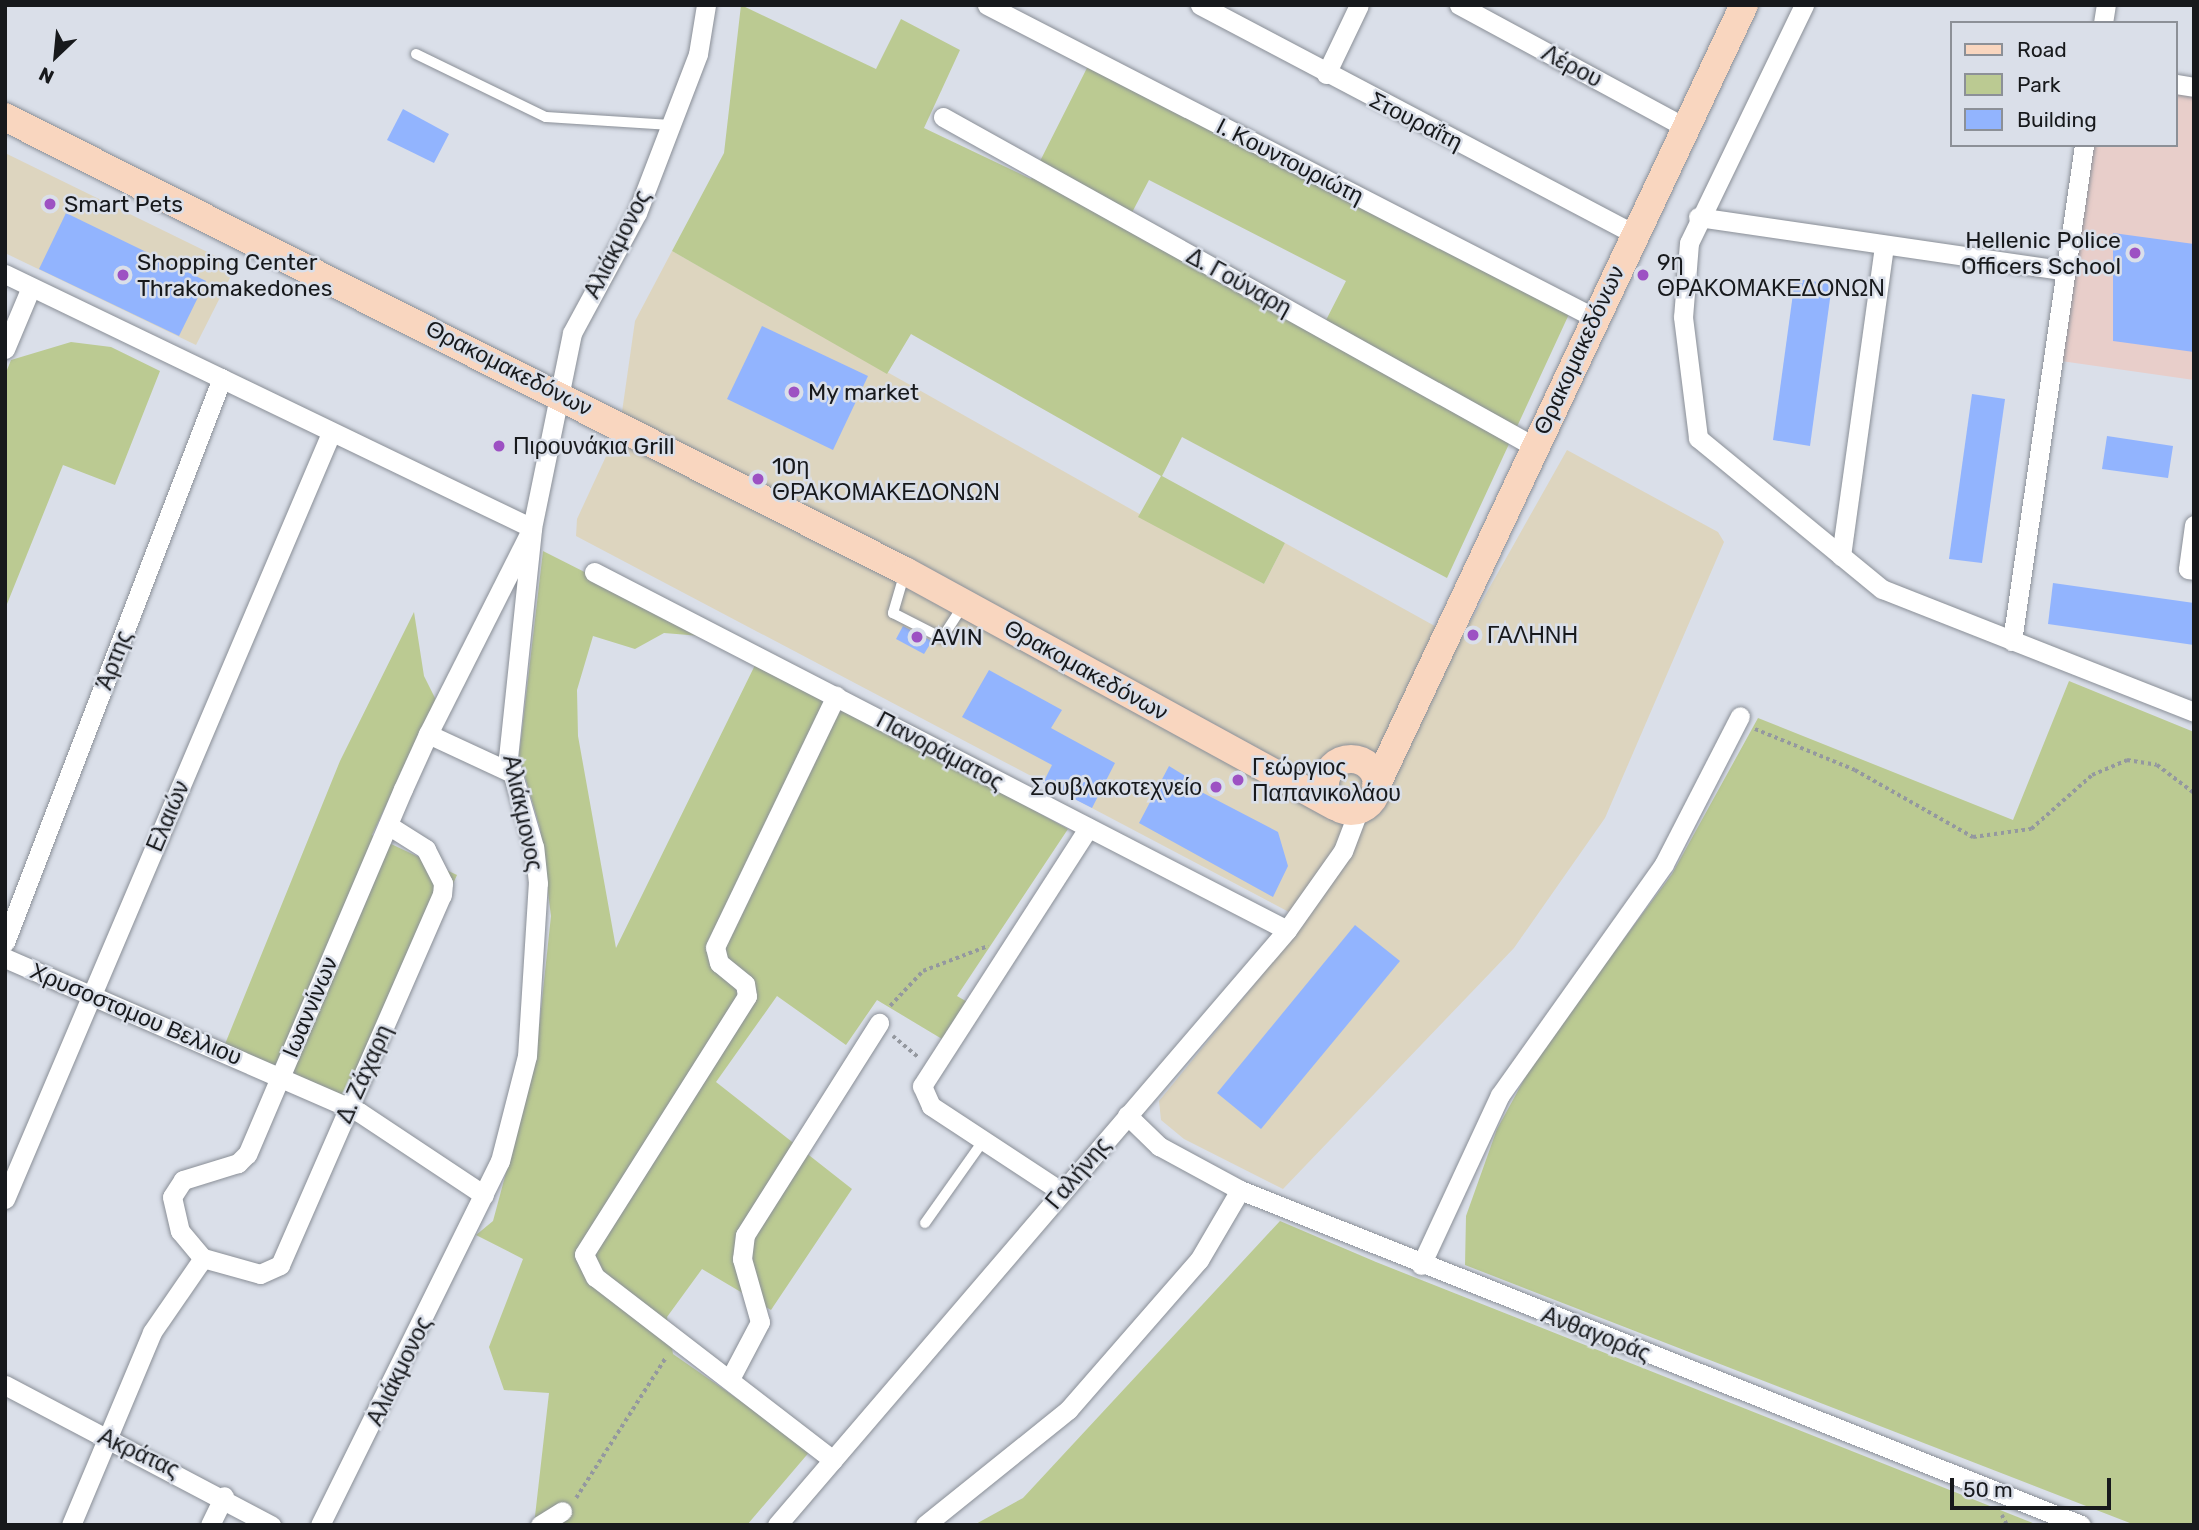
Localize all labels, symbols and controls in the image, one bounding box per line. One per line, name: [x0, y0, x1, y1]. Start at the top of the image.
north arrow: [21, 21, 91, 91]
legend: [1951, 21, 2178, 147]
text: Road: [2017, 37, 2067, 62]
street label: Λέρου: [1537, 39, 1607, 93]
text: N: [35, 62, 58, 89]
text: Park: [2017, 72, 2061, 97]
street label: Στουραΐτη: [1365, 86, 1467, 156]
text: Building: [2017, 107, 2097, 132]
street label: Ι. Κουντουριώτη: [1212, 112, 1368, 210]
street label: Αλιάκμονος: [578, 185, 656, 303]
place label: Smart Pets: [64, 190, 183, 218]
marker: Smart Pets: [42, 196, 58, 212]
place label: Hellenic Police Officers School: [1961, 226, 2121, 280]
street label: Δ. Γούναρη: [1182, 242, 1296, 322]
marker: Hellenic Police Officers School: [2127, 245, 2143, 261]
place label: Shopping Center Thrakomakedones: [137, 248, 332, 302]
place label: 9η ΘΡΑΚΟΜΑΚΕΔΟΝΩΝ: [1657, 248, 1885, 302]
street label: Θρακομακεδόνων: [1528, 261, 1630, 439]
marker: Shopping Center Thrakomakedones: [115, 267, 131, 283]
marker: 9η ΘΡΑΚΟΜΑΚΕΔΟΝΩΝ: [1635, 267, 1651, 283]
street label: Θρακομακεδόνων: [421, 314, 597, 422]
place label: My market: [808, 378, 920, 406]
marker: My market: [786, 384, 802, 400]
place label: Πιρουνάκια Grill: [513, 432, 675, 460]
marker: Πιρουνάκια Grill: [491, 438, 507, 454]
place label: 10η ΘΡΑΚΟΜΑΚΕΔΟΝΩΝ: [772, 452, 1000, 506]
marker: 10η ΘΡΑΚΟΜΑΚΕΔΟΝΩΝ: [750, 471, 766, 487]
street label: Θρακομακεδόνων: [999, 614, 1173, 726]
place label: ΓΑΛΗΝΗ: [1487, 621, 1578, 649]
place label: AVIN: [931, 623, 983, 651]
street label: Άρτης: [90, 627, 138, 693]
marker: ΓΑΛΗΝΗ: [1465, 627, 1481, 643]
marker: AVIN: [909, 629, 925, 645]
street label: Πανοράματος: [872, 706, 1008, 796]
street label: Αλιάκμονος: [497, 752, 549, 874]
place label: Γεώργιος Παπανικολάου: [1252, 753, 1401, 807]
marker: Γεώργιος Παπανικολάου: [1230, 772, 1246, 788]
place label: Σουβλακοτεχνείο: [1030, 773, 1202, 801]
street label: Ελαιών: [141, 776, 195, 856]
marker: Σουβλακοτεχνείο: [1208, 779, 1224, 795]
street label: Ιωαννίνων: [276, 952, 344, 1062]
street label: Χρυσοστομου Βελλιου: [26, 957, 246, 1071]
street label: Δ. Ζάχαρη: [330, 1021, 398, 1127]
street label: Γαλήνης: [1040, 1131, 1116, 1215]
street label: Ανθαγοράς: [1538, 1301, 1654, 1367]
street label: Αλιάκμονος: [361, 1312, 437, 1430]
street label: Ακράτας: [94, 1422, 184, 1484]
scale bar: [1954, 1464, 2115, 1508]
text: 50 m: [1963, 1477, 2013, 1502]

